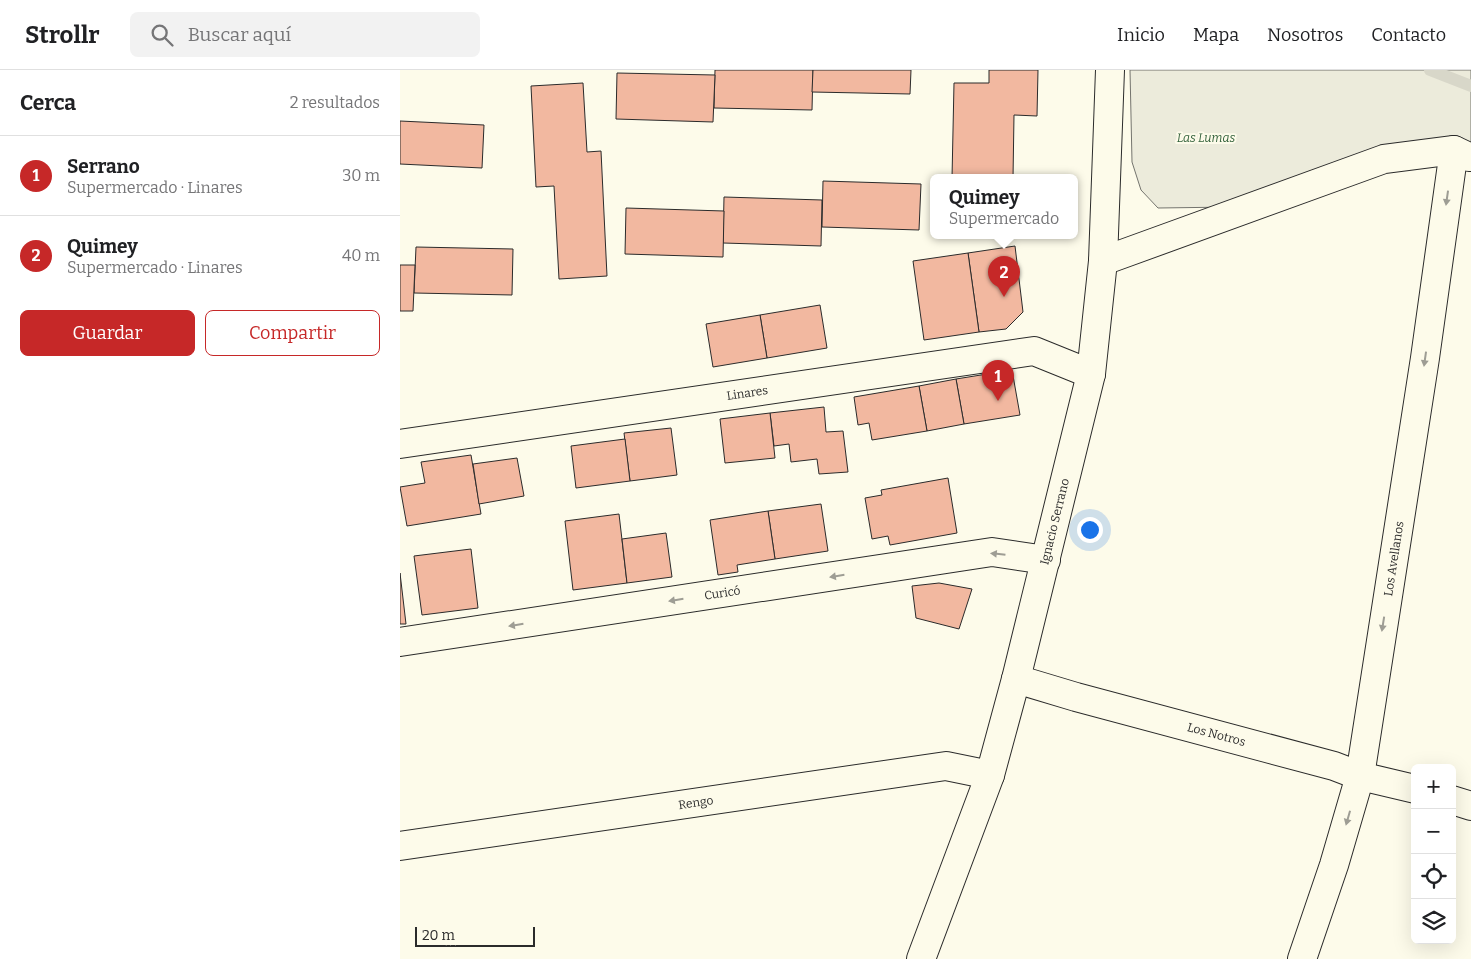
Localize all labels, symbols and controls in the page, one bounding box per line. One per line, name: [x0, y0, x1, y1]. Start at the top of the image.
search box: [130, 12, 480, 57]
text: Strollr: [25, 21, 100, 49]
icon: search: [148, 21, 176, 49]
text: Buscar aquí: [188, 23, 291, 46]
text: Inicio: [1117, 24, 1165, 46]
text: Mapa: [1193, 24, 1239, 46]
text: Nosotros: [1267, 24, 1343, 46]
text: Contacto: [1371, 24, 1446, 46]
text: Cerca: [20, 90, 76, 116]
text: 2 resultados: [290, 93, 380, 112]
park label: Las Lumas: [1177, 131, 1235, 145]
text: Serrano: [67, 155, 140, 178]
text: 1: [33, 166, 39, 185]
text: 30 m: [342, 166, 380, 185]
popup: [930, 174, 1078, 239]
text: Supermercado · Linares: [67, 178, 243, 197]
text: Quimey: [949, 186, 1020, 209]
one-way arrow: [1443, 191, 1451, 207]
text: Supermercado: [949, 209, 1059, 228]
text: Quimey: [67, 235, 138, 258]
text: 2: [31, 246, 41, 265]
text: 40 m: [342, 246, 380, 265]
pin: 2: [988, 256, 1020, 297]
text: Supermercado · Linares: [67, 258, 243, 277]
button: Guardar: [20, 310, 195, 356]
button: Compartir: [205, 310, 380, 356]
one-way arrow: [1420, 352, 1428, 368]
pin: 1: [982, 360, 1014, 401]
street label: Linares: [726, 383, 769, 403]
street label: Ignacio Serrano: [1037, 477, 1072, 566]
your location: [1077, 517, 1103, 543]
street label: Los Avellanos: [1381, 520, 1407, 597]
one-way arrow: [989, 549, 1005, 557]
one-way arrow: [829, 572, 845, 580]
street label: Curicó: [703, 583, 741, 603]
one-way arrow: [668, 597, 684, 605]
one-way arrow: [1379, 616, 1387, 632]
one-way arrow: [507, 621, 523, 629]
street label: Los Notros: [1186, 720, 1247, 749]
map controls: [1411, 764, 1456, 944]
button: +: [1411, 764, 1456, 809]
street label: Rengo: [677, 793, 714, 812]
button: −: [1411, 809, 1456, 854]
one-way arrow: [1343, 810, 1351, 825]
button: locate: [1411, 854, 1456, 899]
button: layers: [1411, 899, 1456, 944]
scale bar: [415, 924, 535, 947]
text: 20 m: [422, 927, 455, 944]

